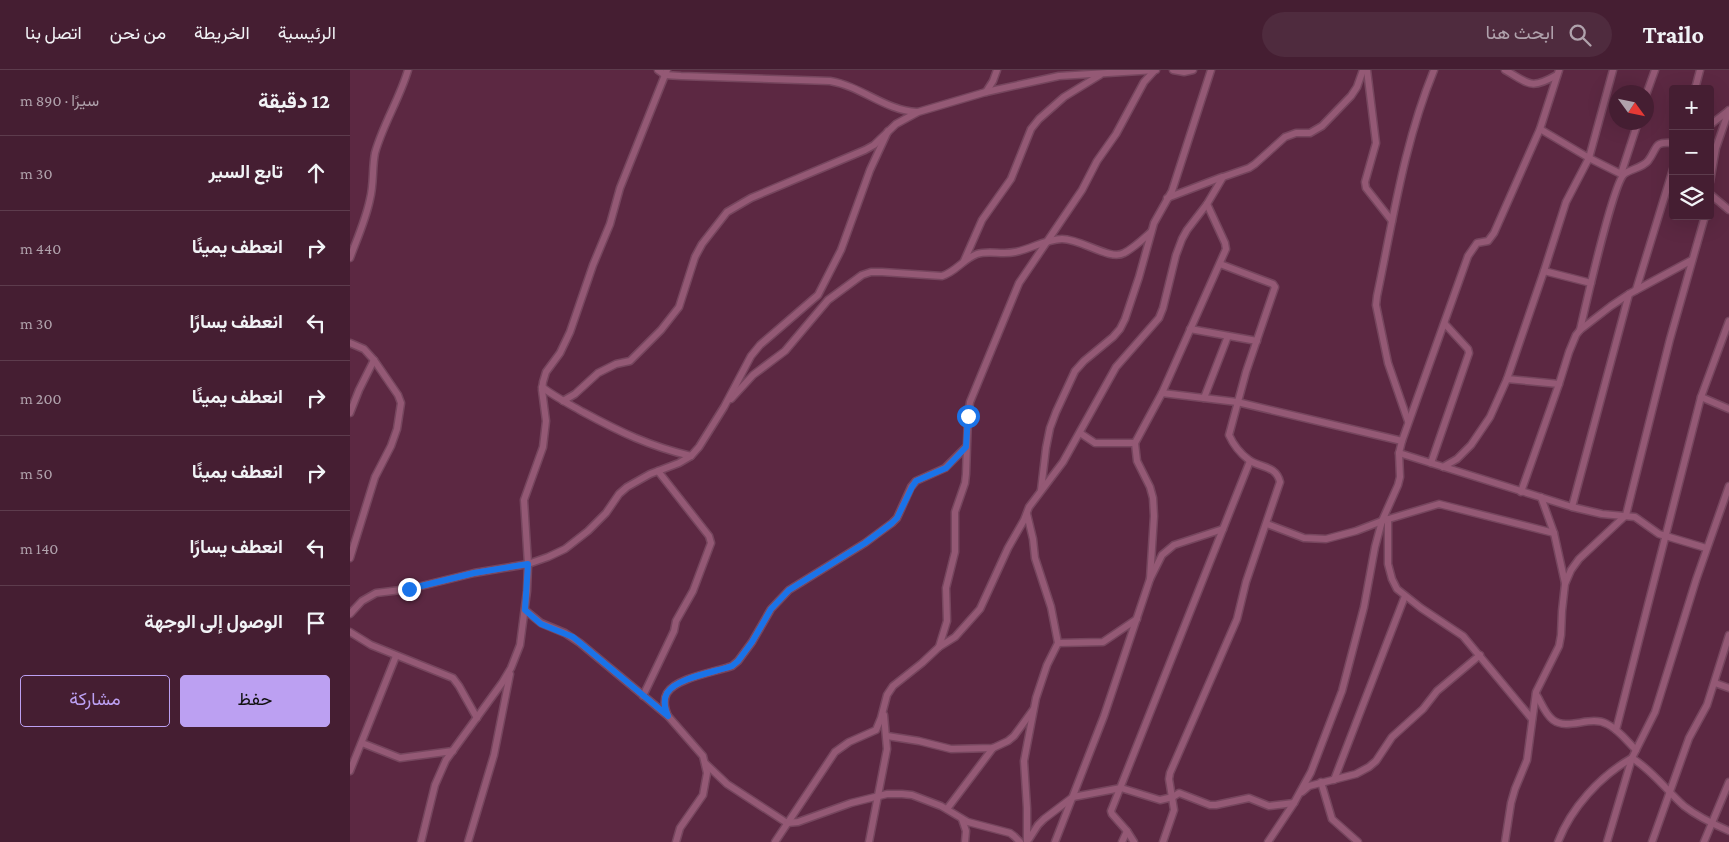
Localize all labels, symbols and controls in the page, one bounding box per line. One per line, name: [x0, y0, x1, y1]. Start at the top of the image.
search box: [1262, 12, 1612, 57]
icon: search: [1566, 21, 1594, 49]
text: Trailo: [1642, 21, 1704, 48]
text: ابحث هنا: [1486, 22, 1554, 43]
text: اتصل بنا: [25, 23, 82, 43]
text: من نحن: [110, 23, 166, 43]
text: الخريطة: [194, 23, 250, 43]
text: الرئيسية: [278, 23, 336, 43]
north arrow: [1609, 85, 1654, 130]
map controls: [1669, 85, 1714, 220]
button: +: [1669, 85, 1714, 130]
text: 12 دقيقة: [258, 89, 330, 113]
text: سيرًا · 890 m: [20, 92, 99, 109]
button: −: [1669, 130, 1714, 175]
icon: ahead: [302, 159, 330, 187]
text: تابع السير: [208, 161, 283, 182]
text: 30 m: [20, 165, 53, 182]
button: layers: [1669, 175, 1714, 220]
icon: right: [302, 234, 330, 262]
text: انعطف يمينًا: [192, 236, 283, 257]
text: 440 m: [20, 240, 61, 257]
icon: left: [302, 309, 330, 337]
text: انعطف يسارًا: [189, 311, 283, 332]
text: 30 m: [20, 315, 53, 332]
icon: right: [302, 384, 330, 412]
text: انعطف يمينًا: [192, 386, 283, 407]
text: 200 m: [20, 390, 62, 407]
route start: [957, 405, 980, 428]
icon: right: [302, 459, 330, 487]
text: انعطف يمينًا: [192, 461, 283, 482]
text: 50 m: [20, 465, 52, 482]
icon: left: [302, 534, 330, 562]
text: انعطف يسارًا: [189, 536, 283, 557]
text: 140 m: [20, 540, 58, 557]
route end: [398, 578, 421, 601]
icon: arrive: [302, 609, 330, 637]
text: الوصول إلى الوجهة: [144, 611, 283, 632]
button: مشاركة: [20, 675, 170, 727]
button: حفظ: [180, 675, 330, 727]

